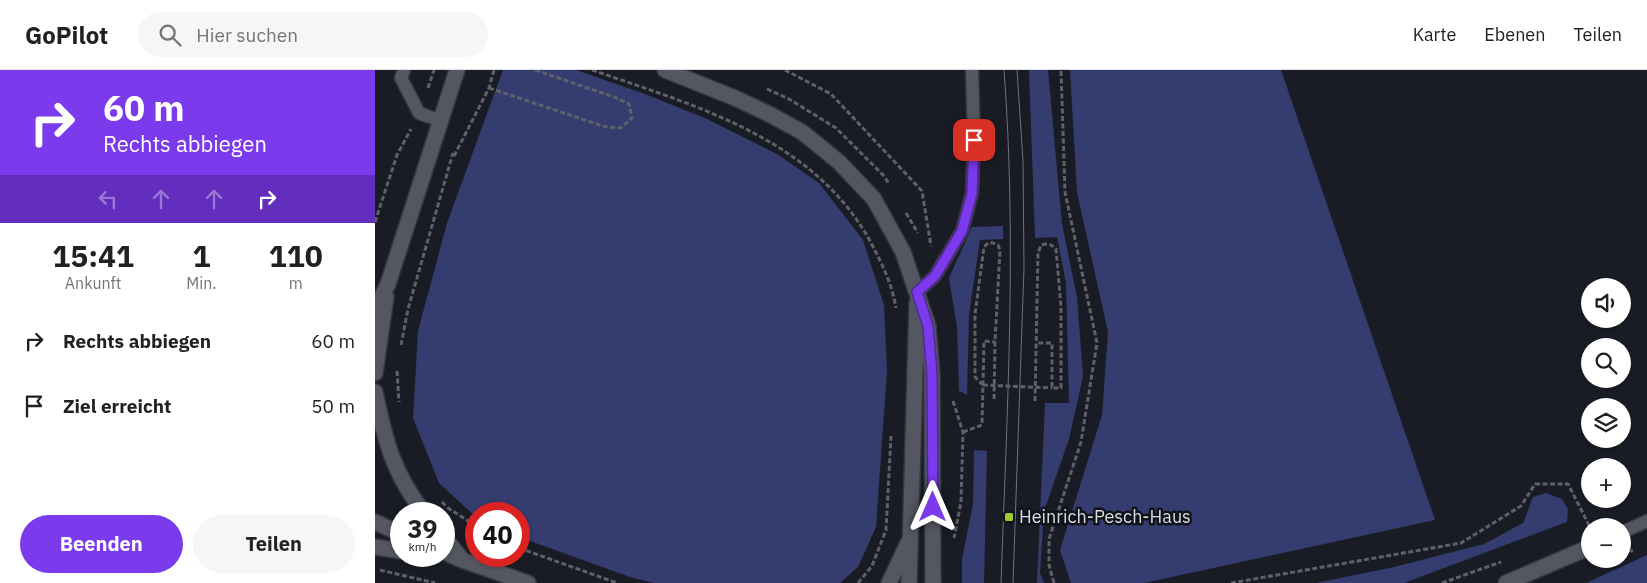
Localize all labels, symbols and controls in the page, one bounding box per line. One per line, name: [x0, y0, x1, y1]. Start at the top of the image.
search box: [138, 12, 488, 57]
text: GoPilot: [25, 19, 108, 51]
icon: search: [156, 21, 184, 49]
text: Hier suchen: [196, 23, 298, 47]
text: Karte: [1413, 23, 1456, 46]
text: Ebenen: [1484, 23, 1545, 46]
text: Teilen: [1573, 23, 1622, 46]
text: 60 m: [103, 85, 185, 131]
icon: right: [20, 90, 85, 155]
pin: [953, 119, 995, 161]
icon: arrive: [960, 126, 988, 154]
text: Rechts abbiegen: [103, 129, 267, 158]
icon: left: [94, 185, 122, 213]
icon: ahead: [147, 185, 175, 213]
icon: ahead: [200, 185, 228, 213]
icon: right: [253, 185, 281, 213]
text: 15:41: [52, 236, 134, 275]
text: 1: [192, 236, 210, 275]
text: 110: [269, 236, 323, 275]
text: Ankunft: [65, 273, 121, 293]
text: Min.: [186, 273, 217, 293]
text: m: [289, 273, 303, 293]
map controls: [1581, 278, 1631, 568]
button: sound: [1581, 278, 1631, 328]
icon: right: [20, 327, 48, 355]
text: Rechts abbiegen: [63, 329, 211, 353]
text: 60 m: [311, 329, 355, 353]
button: search: [1581, 338, 1631, 388]
icon: arrive: [20, 392, 48, 420]
text: Ziel erreicht: [63, 394, 171, 418]
text: 50 m: [311, 394, 355, 418]
button: layers: [1581, 398, 1631, 448]
button: +: [1581, 458, 1631, 508]
position arrow: [906, 480, 958, 532]
speed limit sign: 40: [465, 502, 530, 567]
place label: Heinrich-Pesch-Haus: [1019, 505, 1191, 528]
marker: Heinrich-Pesch-Haus: [1003, 511, 1015, 523]
text: 39: [407, 512, 438, 545]
button: Beenden: [20, 515, 183, 573]
button: Teilen: [193, 515, 355, 573]
button: −: [1581, 518, 1631, 568]
text: km/h: [408, 539, 437, 554]

